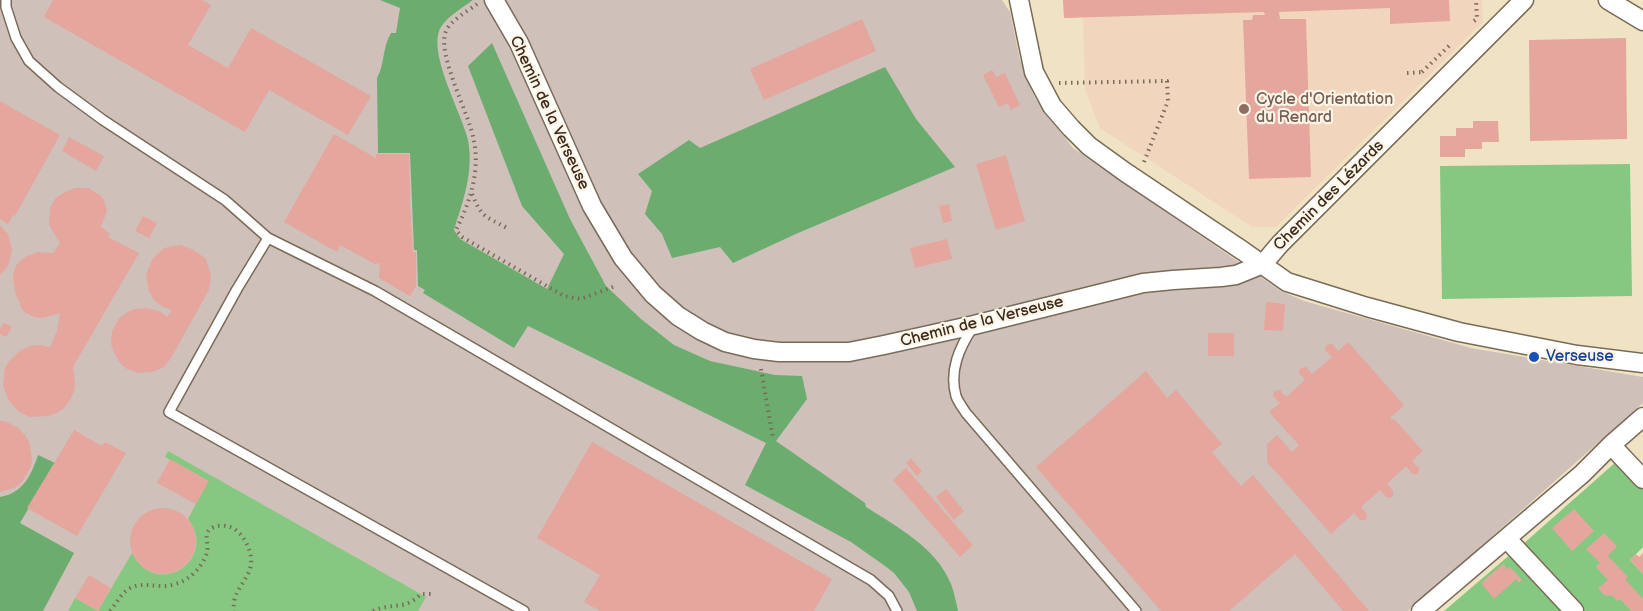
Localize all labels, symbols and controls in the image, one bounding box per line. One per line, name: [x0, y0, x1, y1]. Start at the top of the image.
street label: Chemin de la Verseuse: [505, 33, 593, 193]
place label: Cycle d'Orientation du Renard: [1256, 90, 1393, 128]
marker: Cycle d'Orientation du Renard: [1237, 102, 1251, 116]
street label: Chemin des Lézards: [1270, 137, 1388, 255]
street label: Chemin de la Verseuse: [898, 292, 1066, 352]
place label: Verseuse: [1546, 347, 1614, 367]
marker: Verseuse: [1527, 350, 1541, 364]

